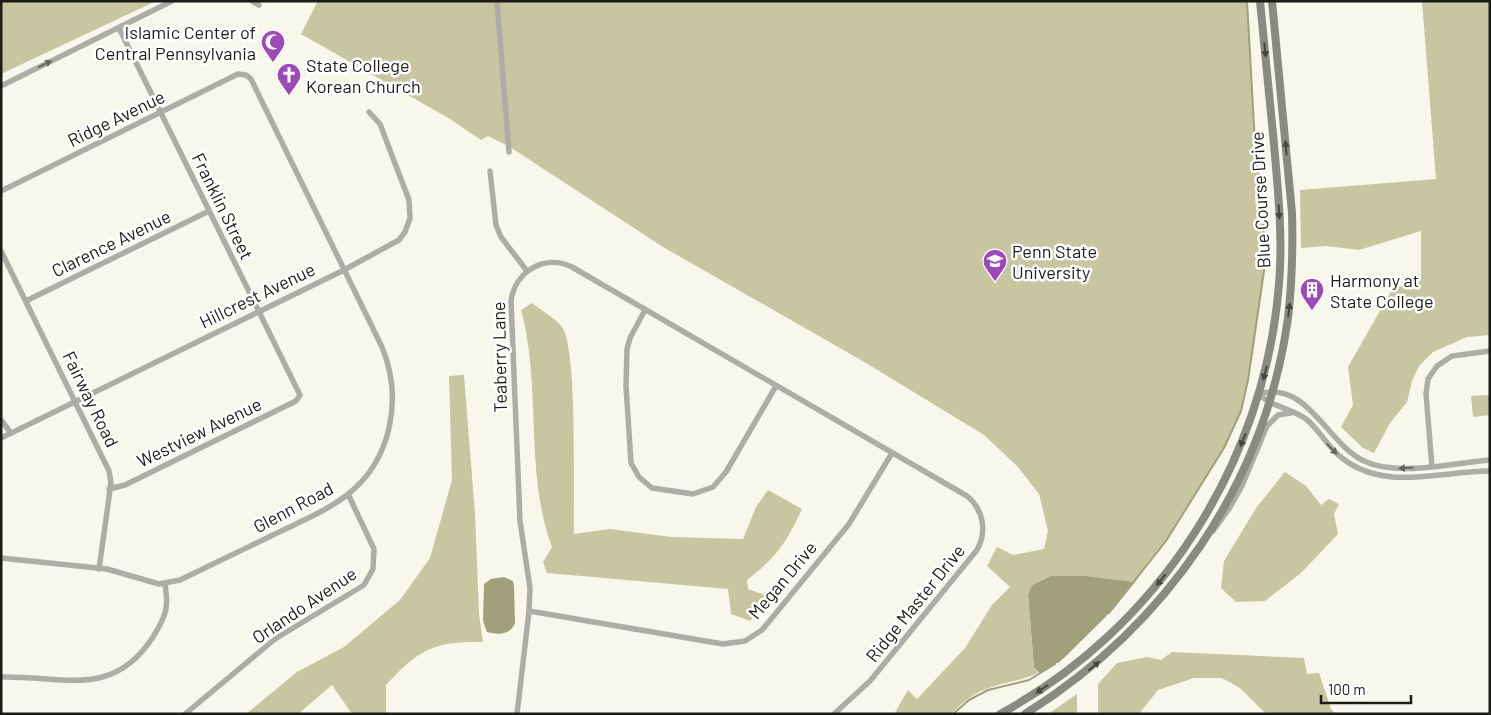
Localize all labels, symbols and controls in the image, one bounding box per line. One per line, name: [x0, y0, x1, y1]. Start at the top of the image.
place label: Islamic Center of Central Pennsylvania: [95, 21, 256, 64]
mosque icon: Islamic Center of Central Pennsylvania: [260, 29, 286, 63]
one-way arrow: [1261, 42, 1269, 58]
place label: State College Korean Church: [306, 54, 421, 97]
one-way arrow: [38, 60, 52, 68]
church icon: State College Korean Church: [276, 62, 302, 96]
street label: Ridge Avenue: [64, 85, 168, 151]
street label: Blue Course Drive: [1245, 131, 1275, 269]
one-way arrow: [1282, 140, 1290, 156]
street label: Franklin Street: [188, 149, 258, 263]
one-way arrow: [1276, 204, 1284, 220]
street label: Clarence Avenue: [48, 205, 174, 281]
place label: Penn State University: [1012, 240, 1097, 283]
school or university icon: Penn State University: [982, 248, 1008, 282]
street label: Hillcrest Avenue: [196, 258, 318, 332]
place label: Harmony at State College: [1330, 269, 1433, 312]
building icon: Harmony at State College: [1299, 277, 1325, 311]
street label: Teaberry Lane: [487, 301, 511, 413]
one-way arrow: [1285, 302, 1293, 318]
street label: Fairway Road: [58, 347, 124, 451]
one-way arrow: [1261, 365, 1269, 380]
street label: Westview Avenue: [133, 392, 265, 472]
one-way arrow: [1239, 433, 1247, 448]
one-way arrow: [1326, 443, 1338, 455]
one-way arrow: [1398, 464, 1414, 472]
street label: Glenn Road: [249, 477, 337, 537]
street label: Megan Drive: [743, 537, 821, 623]
street label: Ridge Master Drive: [861, 540, 969, 666]
street label: Orlando Avenue: [248, 562, 360, 648]
one-way arrow: [1156, 573, 1167, 586]
one-way arrow: [1087, 660, 1100, 671]
scale bar: [1321, 672, 1411, 704]
text: 100 m: [1328, 680, 1366, 698]
one-way arrow: [1035, 684, 1048, 693]

